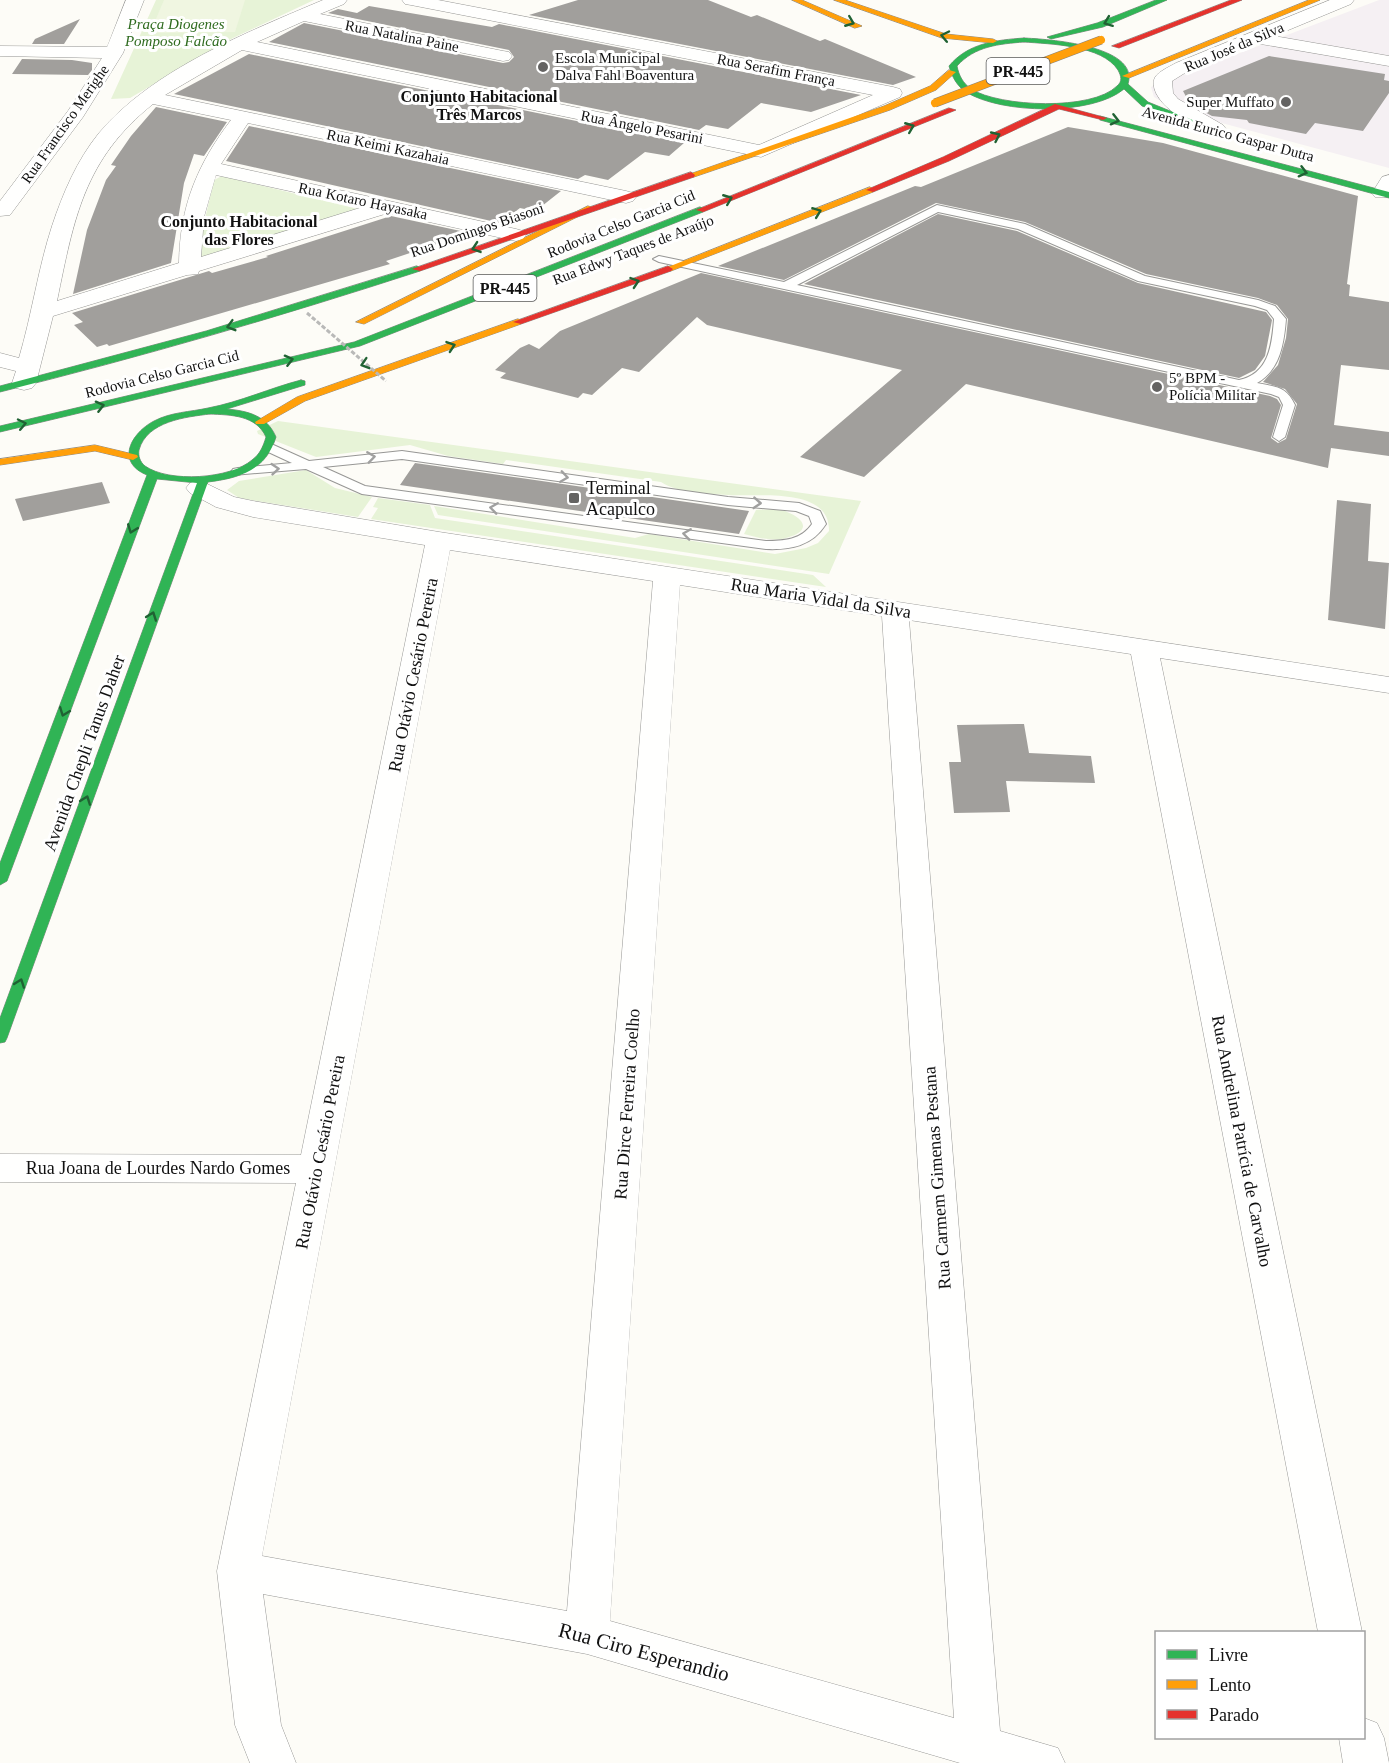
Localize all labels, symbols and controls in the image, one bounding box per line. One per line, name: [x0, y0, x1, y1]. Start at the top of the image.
one-way arrow: [844, 15, 855, 27]
one-way arrow: [1104, 15, 1115, 27]
park label: Praça Diogenes Pomposo Falcão: [124, 16, 228, 49]
street label: Rua Natalina Paine: [344, 17, 461, 55]
street label: Rua José da Silva: [1182, 19, 1286, 75]
one-way arrow: [941, 30, 951, 43]
place label: Escola Municipal Dalva Fahl Boaventura: [555, 50, 694, 83]
street label: Rua Serafim França: [716, 51, 837, 89]
road number: PR-445: [986, 58, 1050, 84]
marker: Escola Municipal Dalva Fahl Boaventura: [536, 60, 550, 74]
street label: Rua Francisco Merighe: [18, 61, 112, 186]
district label: Conjunto Habitacional Três Marcos: [401, 88, 558, 123]
place label: Super Muffato: [1186, 94, 1274, 110]
marker: Super Muffato: [1279, 95, 1293, 109]
street label: Avenida Eurico Gaspar Dutra: [1140, 103, 1316, 165]
street label: Rua Ângelo Pesarini: [580, 107, 704, 147]
one-way arrow: [1110, 113, 1120, 126]
one-way arrow: [903, 122, 914, 134]
street label: Rua Keimi Kazahaia: [325, 126, 451, 168]
one-way arrow: [990, 131, 1001, 143]
one-way arrow: [1298, 164, 1308, 177]
street label: Rua Kotaro Hayasaka: [297, 179, 429, 223]
street label: Rodovia Celso Garcia Cid: [545, 187, 698, 261]
one-way arrow: [722, 194, 733, 206]
street label: Rua Domingos Biasoni: [408, 200, 546, 260]
one-way arrow: [811, 207, 822, 220]
street label: Rua Edwy Taques de Araújo: [550, 212, 716, 288]
district label: Conjunto Habitacional das Flores: [161, 213, 318, 248]
one-way arrow: [471, 241, 482, 254]
road number: PR-445: [474, 275, 536, 301]
one-way arrow: [629, 276, 639, 289]
one-way arrow: [226, 319, 236, 331]
one-way arrow: [445, 341, 455, 354]
street label: Rodovia Celso Garcia Cid: [83, 347, 241, 401]
one-way arrow: [284, 354, 294, 367]
one-way arrow: [360, 356, 370, 369]
place label: 5º BPM - Polícia Militar: [1169, 370, 1256, 403]
marker: 5º BPM - Polícia Militar: [1150, 380, 1164, 394]
one-way arrow: [95, 400, 105, 413]
one-way arrow: [16, 419, 26, 432]
one-way arrow: [366, 452, 375, 464]
one-way arrow: [271, 463, 280, 476]
one-way arrow: [559, 471, 568, 483]
place label: Terminal Acapulco: [586, 478, 655, 519]
marker: Terminal Acapulco: [567, 491, 581, 505]
one-way arrow: [753, 496, 762, 509]
one-way arrow: [490, 502, 499, 514]
one-way arrow: [127, 523, 140, 534]
one-way arrow: [683, 528, 692, 541]
street label: Rua Maria Vidal da Silva: [729, 574, 913, 622]
street label: Rua Otávio Cesário Pereira: [384, 576, 442, 774]
one-way arrow: [144, 611, 157, 622]
street label: Avenida Chepli Tanus Daher: [39, 652, 129, 854]
one-way arrow: [58, 706, 71, 716]
one-way arrow: [78, 795, 91, 806]
one-way arrow: [12, 978, 25, 989]
street label: Rua Dirce Ferreira Coelho: [610, 1008, 644, 1200]
street label: Rua Andrelina Patrícia de Carvalho: [1208, 1013, 1276, 1269]
street label: Rua Otávio Cesário Pereira: [291, 1053, 349, 1251]
street label: Rua Carmem Gimenas Pestana: [919, 1066, 955, 1290]
street label: Rua Joana de Lourdes Nardo Gomes: [26, 1158, 290, 1178]
street label: Rua Ciro Esperandio: [556, 1618, 732, 1686]
legend: [1155, 1631, 1365, 1739]
text: Livre: [1209, 1645, 1248, 1665]
text: Lento: [1209, 1675, 1251, 1695]
text: Parado: [1209, 1705, 1259, 1725]

